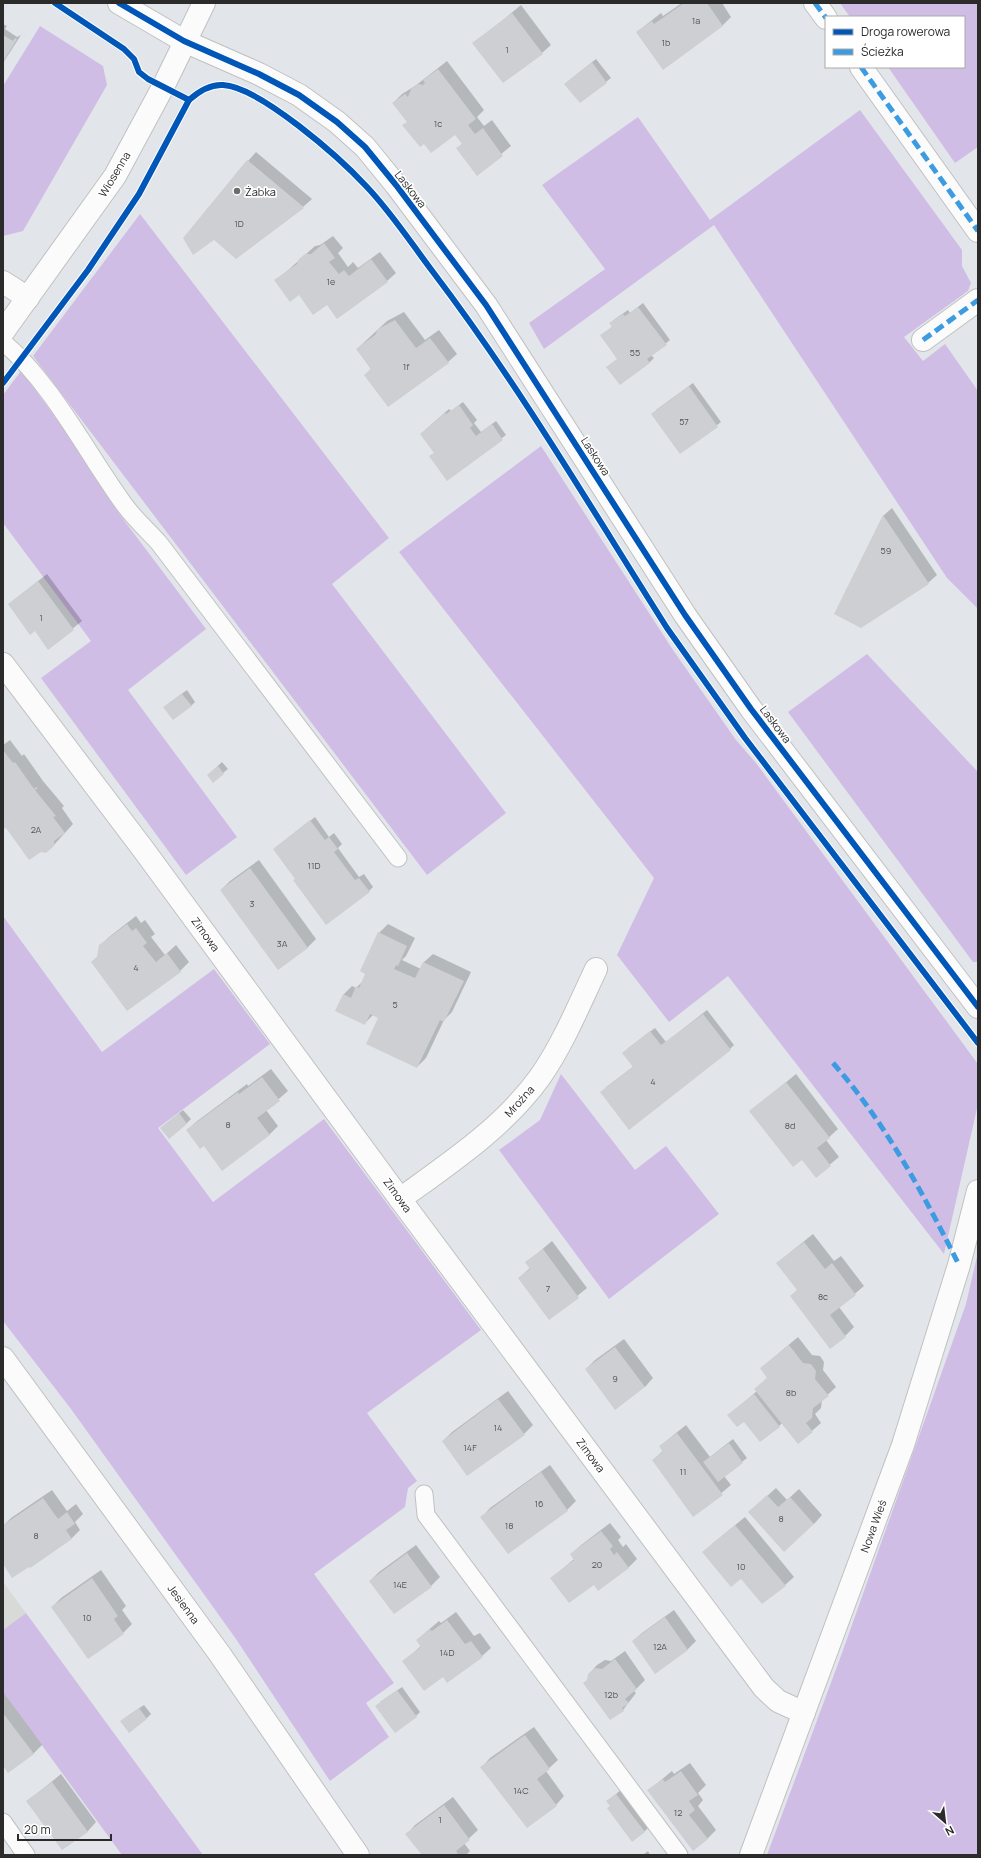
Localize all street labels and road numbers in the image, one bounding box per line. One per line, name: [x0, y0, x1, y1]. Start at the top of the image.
street label: Wiosenna: [95, 149, 133, 199]
street label: Laskowa: [392, 167, 430, 211]
street label: Laskowa: [578, 434, 614, 478]
street label: Laskowa: [757, 702, 795, 746]
street label: Zimowa: [188, 914, 224, 954]
street label: Mroźna: [501, 1082, 537, 1120]
street label: Zimowa: [380, 1175, 416, 1215]
street label: Zimowa: [573, 1435, 609, 1475]
street label: Nowa Wieś: [857, 1497, 890, 1554]
street label: Jesienna: [165, 1581, 203, 1627]

